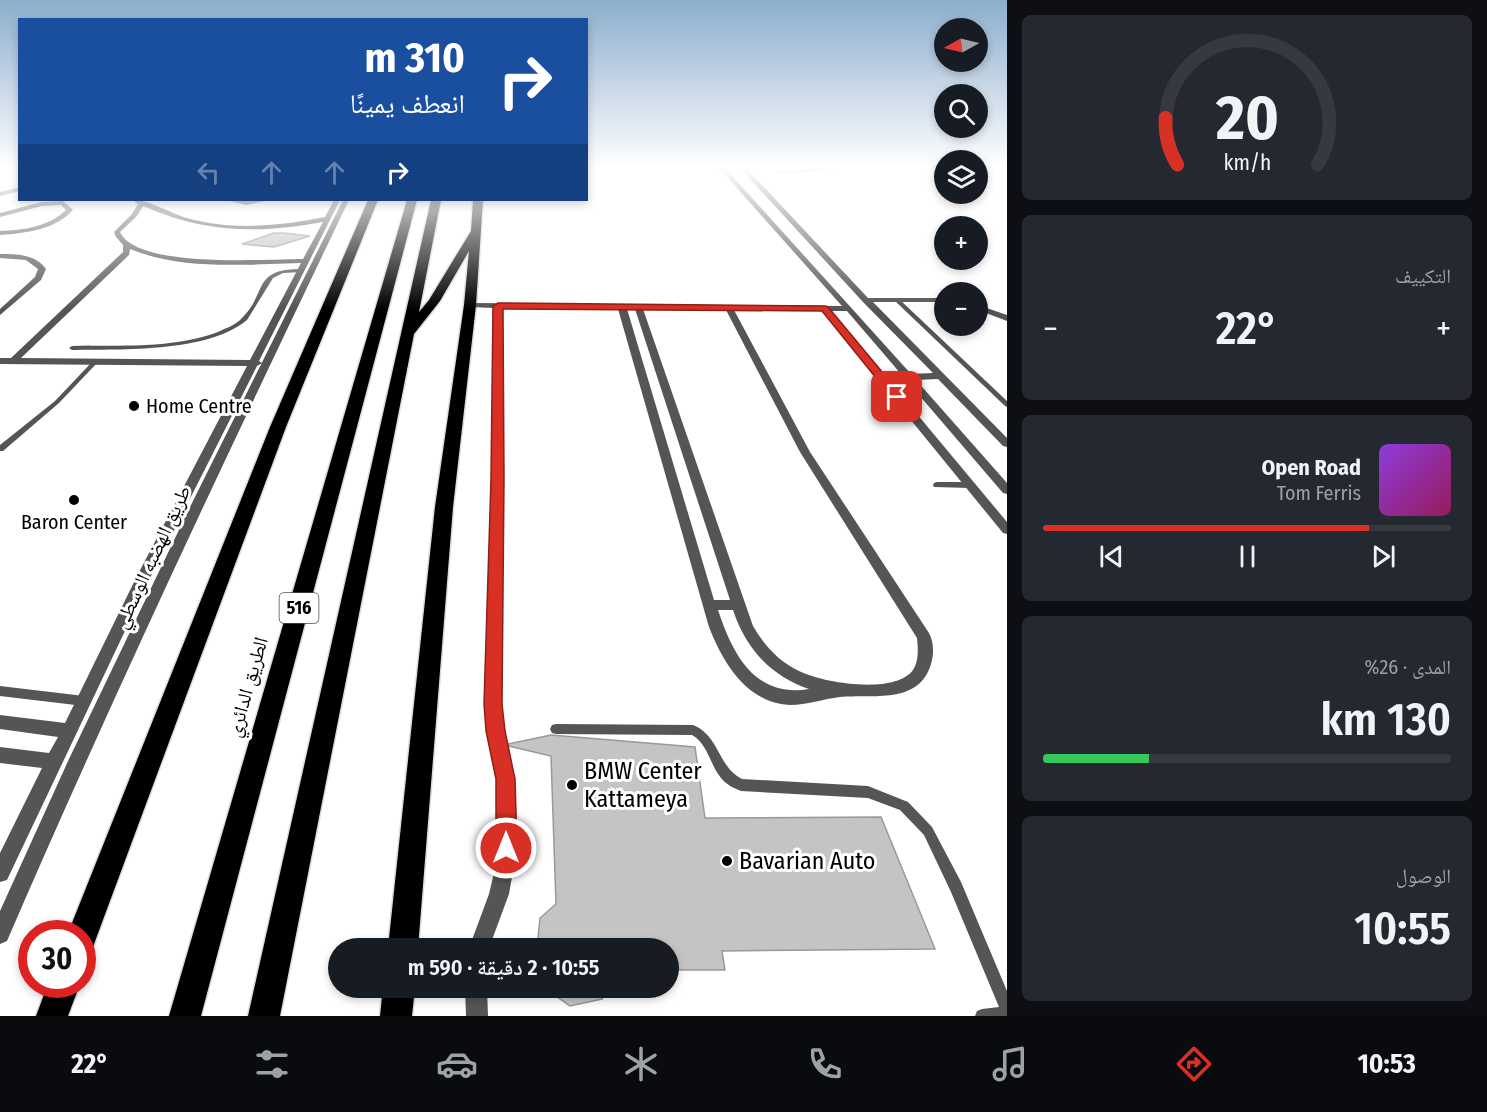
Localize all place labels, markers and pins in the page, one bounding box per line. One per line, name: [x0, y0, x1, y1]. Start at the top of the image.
pin: [871, 371, 922, 422]
place label: Home Centre: [146, 394, 252, 418]
marker: Home Centre: [127, 399, 141, 413]
marker: Baron Center: [67, 493, 81, 507]
place label: Baron Center: [21, 510, 127, 534]
place label: BMW Center Kattameya: [584, 757, 702, 813]
marker: BMW Center Kattameya: [565, 778, 579, 792]
place label: Bavarian Auto: [739, 847, 875, 875]
marker: Bavarian Auto: [720, 854, 734, 868]

